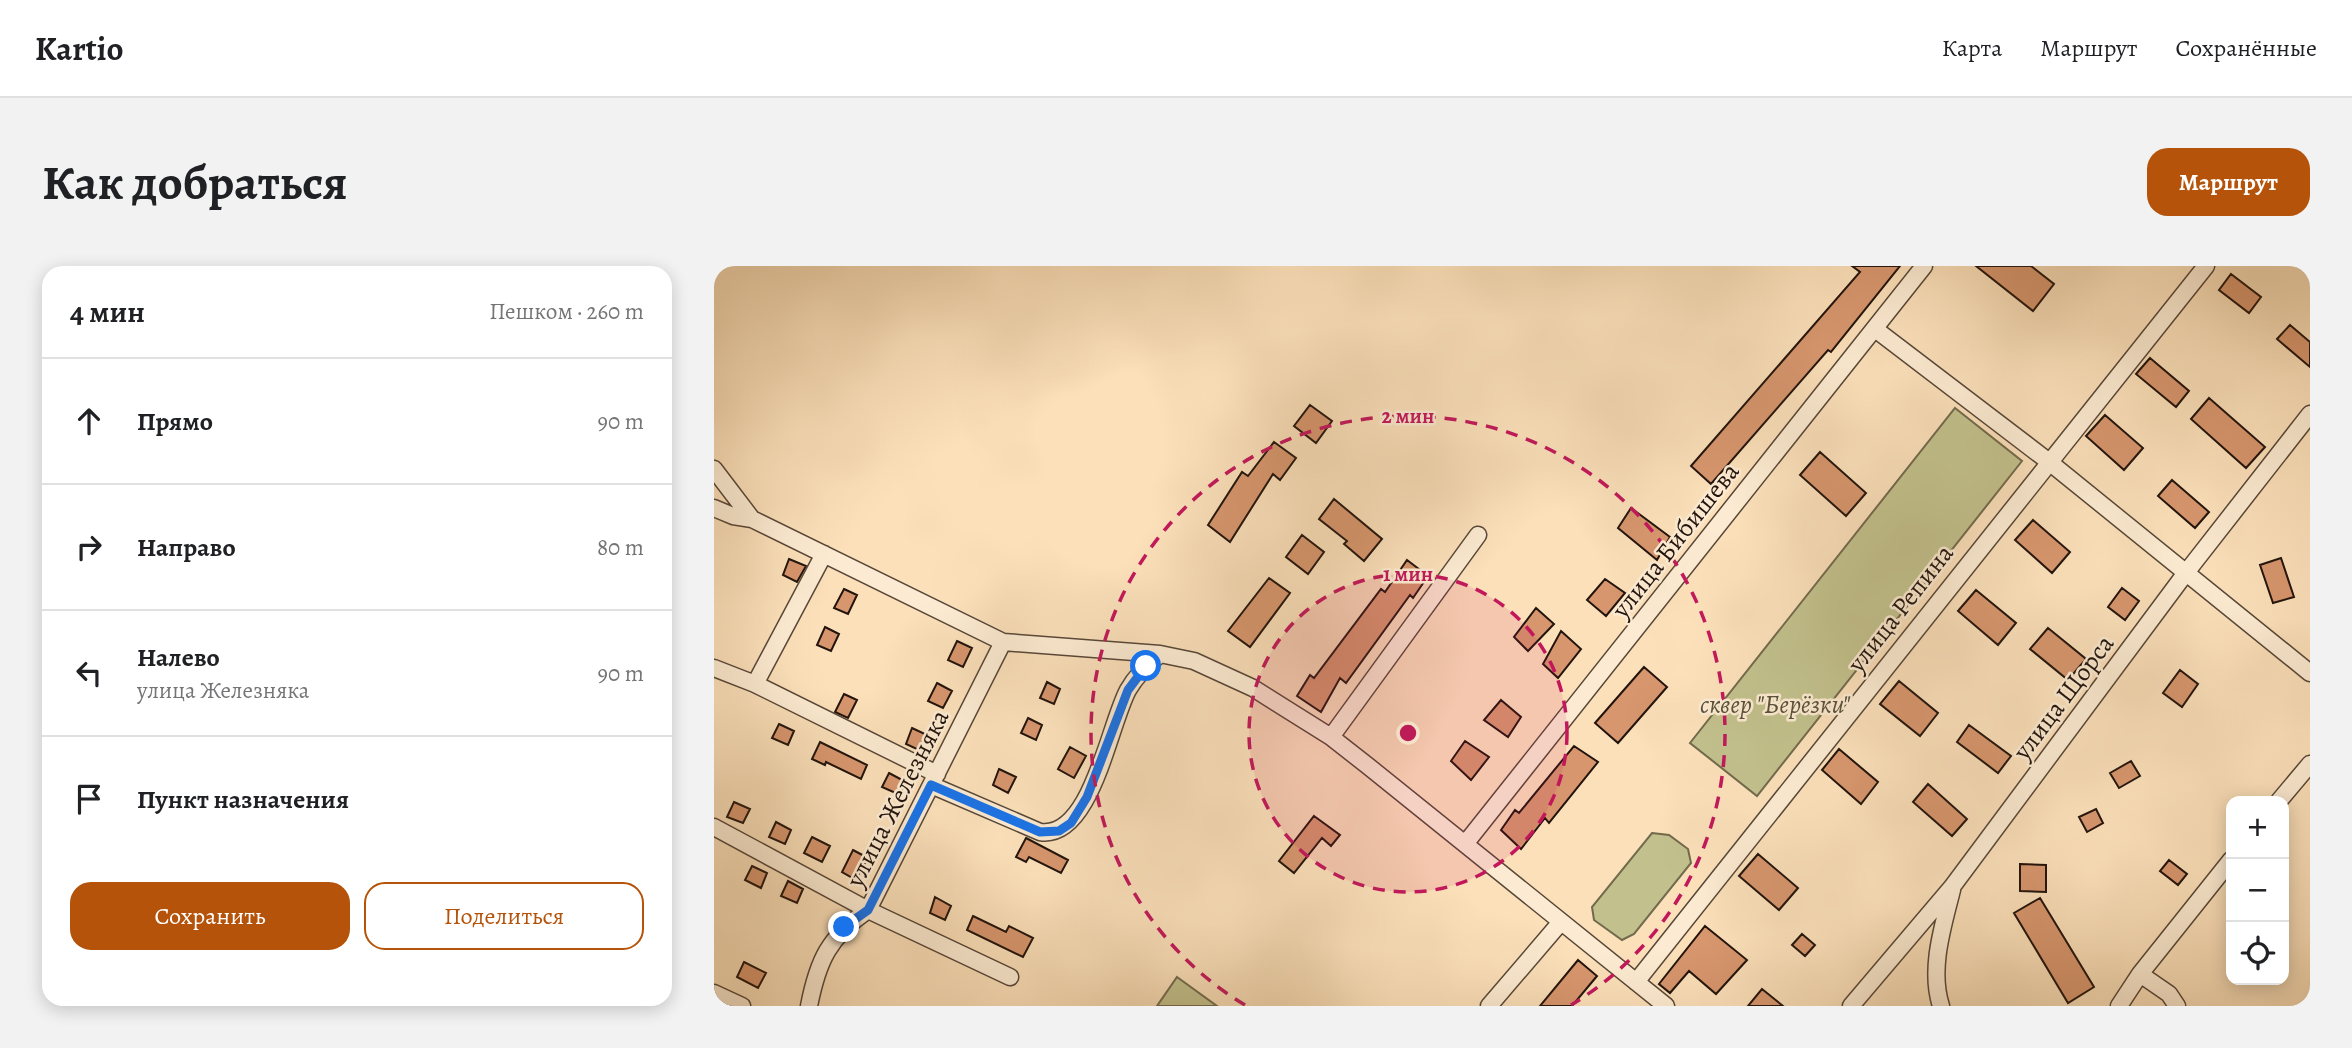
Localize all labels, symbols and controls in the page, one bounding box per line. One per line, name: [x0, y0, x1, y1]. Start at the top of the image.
text: Kartio: [35, 26, 123, 71]
text: Карта: [1942, 32, 2002, 64]
text: Маршрут: [2040, 32, 2138, 64]
text: Сохранённые: [2176, 32, 2317, 64]
button: Маршрут: [2147, 148, 2310, 216]
text: Как добраться: [42, 149, 348, 216]
text: 4 мин: [70, 292, 145, 332]
text: Пешком · 260 m: [489, 296, 644, 327]
icon: ahead: [70, 402, 108, 440]
text: 2 мин: [1382, 402, 1434, 430]
text: Прямо: [137, 404, 213, 439]
text: 90 m: [598, 406, 644, 437]
street label: улица Бибишева: [1603, 455, 1747, 626]
icon: right: [70, 528, 108, 566]
text: Направо: [137, 530, 236, 565]
text: 80 m: [597, 532, 644, 563]
street label: улица Репина: [1839, 537, 1961, 680]
text: 1 мин: [1383, 560, 1433, 588]
street label: улица Щорса: [2004, 628, 2122, 768]
text: Налево: [137, 640, 220, 675]
route start: [1130, 650, 1161, 681]
icon: left: [70, 654, 108, 692]
text: 90 m: [598, 658, 644, 689]
text: улица Железняка: [137, 675, 309, 706]
park label: сквер "Берёзки": [1700, 687, 1850, 722]
street label: улица Железняка: [837, 703, 957, 894]
centre of rings: [1396, 721, 1420, 745]
icon: arrive: [70, 780, 108, 818]
text: Пункт назначения: [137, 782, 349, 817]
map controls: [2226, 796, 2289, 985]
button: +: [2226, 796, 2289, 859]
button: −: [2226, 859, 2289, 922]
button: Сохранить: [70, 882, 350, 950]
button: Поделиться: [364, 882, 644, 950]
route end: [828, 911, 859, 942]
button: locate: [2226, 922, 2289, 985]

